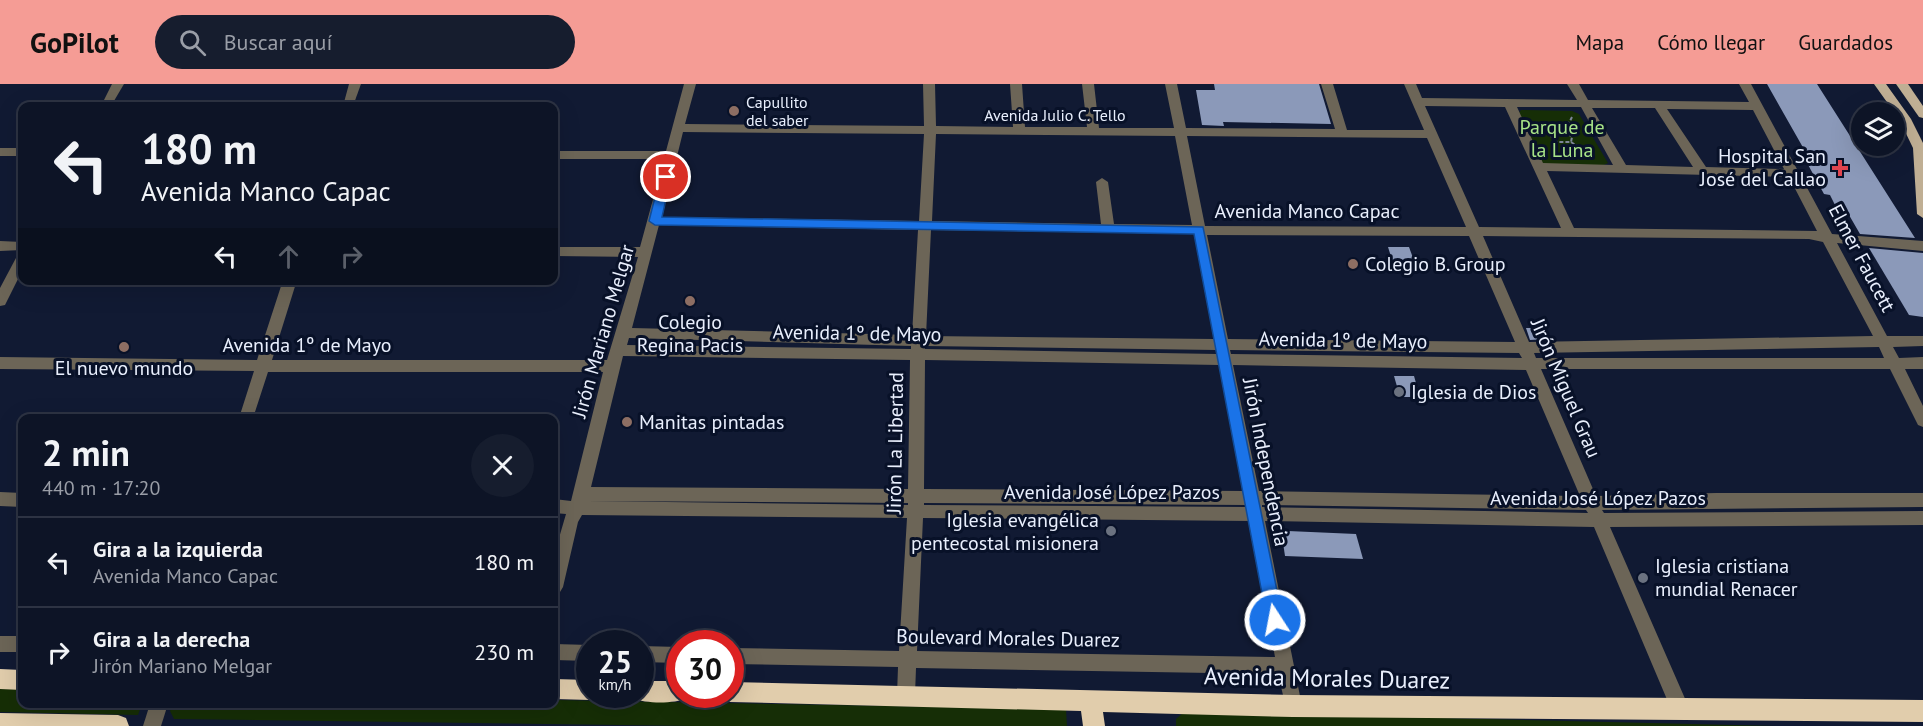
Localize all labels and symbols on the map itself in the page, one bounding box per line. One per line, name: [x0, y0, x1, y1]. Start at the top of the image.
place label: Capullito del saber: [746, 92, 809, 130]
marker: Capullito del saber: [727, 104, 741, 118]
street label: Avenida Julio C. Tello: [984, 105, 1126, 125]
park label: Parque de la Luna: [1519, 114, 1605, 163]
place label: Hospital San José del Callao: [1699, 143, 1826, 192]
pin: [640, 151, 691, 202]
marker: Hospital San José del Callao: [1831, 159, 1849, 177]
street label: Avenida Manco Capac: [1215, 198, 1399, 224]
street label: Elmer Faucett: [1823, 200, 1901, 317]
street label: Jirón Mariano Melgar: [566, 241, 640, 422]
place label: Colegio B. Group: [1365, 251, 1505, 277]
marker: Colegio B. Group: [1346, 257, 1360, 271]
marker: Colegio Regina Pacis: [683, 294, 697, 308]
place label: Colegio Regina Pacis: [637, 309, 743, 358]
street label: Jirón Miguel Grau: [1525, 314, 1607, 462]
street label: Avenida 1º de Mayo: [772, 319, 942, 347]
street label: Avenida 1º de Mayo: [1258, 326, 1428, 354]
street label: Avenida 1º de Mayo: [223, 332, 391, 358]
marker: El nuevo mundo: [117, 340, 131, 354]
place label: El nuevo mundo: [55, 355, 193, 381]
street label: Jirón La Libertad: [881, 372, 909, 515]
street label: Jirón Independencia: [1237, 375, 1295, 548]
place label: Iglesia de Dios: [1411, 379, 1536, 405]
marker: Iglesia de Dios: [1392, 385, 1406, 399]
place label: Manitas pintadas: [639, 409, 784, 435]
marker: Manitas pintadas: [620, 415, 634, 429]
street label: Avenida José López Pazos: [1004, 479, 1220, 505]
street label: Avenida José López Pazos: [1490, 485, 1706, 511]
place label: Iglesia evangélica pentecostal misionera: [911, 507, 1099, 556]
marker: Iglesia evangélica pentecostal misionera: [1104, 524, 1118, 538]
place label: Iglesia cristiana mundial Renacer: [1655, 553, 1798, 602]
marker: Iglesia cristiana mundial Renacer: [1636, 571, 1650, 585]
position arrow: [1243, 588, 1307, 652]
street label: Boulevard Morales Duarez: [896, 623, 1120, 653]
speed limit sign: 30: [666, 630, 744, 708]
street label: Avenida Morales Duarez: [1204, 660, 1450, 696]

